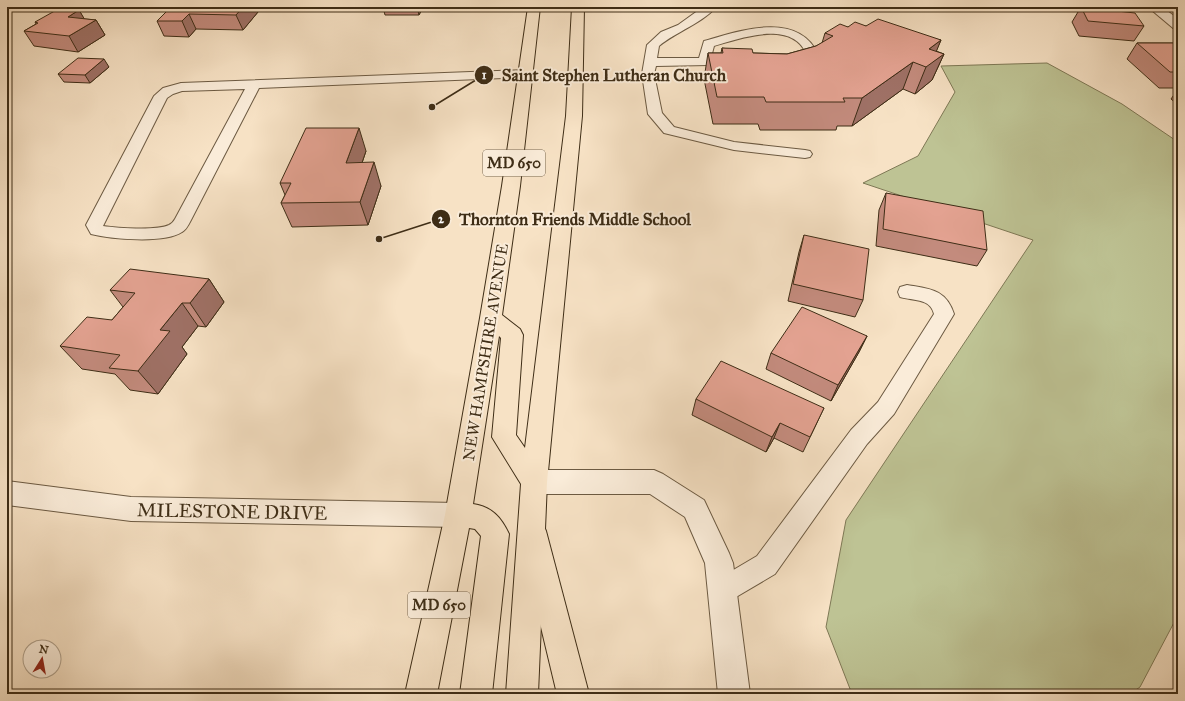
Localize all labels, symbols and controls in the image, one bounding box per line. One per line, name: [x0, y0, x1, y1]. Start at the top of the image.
callout: Saint Stephen Lutheran Church: [474, 60, 734, 89]
text: Saint Stephen Lutheran Church: [502, 65, 727, 86]
text: 1: [482, 68, 487, 82]
road number: MD 650: [483, 150, 545, 176]
callout: Thornton Friends Middle School: [431, 205, 699, 234]
text: Thornton Friends Middle School: [458, 209, 691, 230]
text: 2: [438, 212, 445, 226]
street label: NEW HAMPSHIRE AVENUE: [459, 242, 512, 462]
street label: MILESTONE DRIVE: [137, 498, 328, 525]
road number: MD 650: [408, 592, 470, 618]
north arrow: [22, 639, 62, 679]
text: N: [38, 642, 50, 657]

